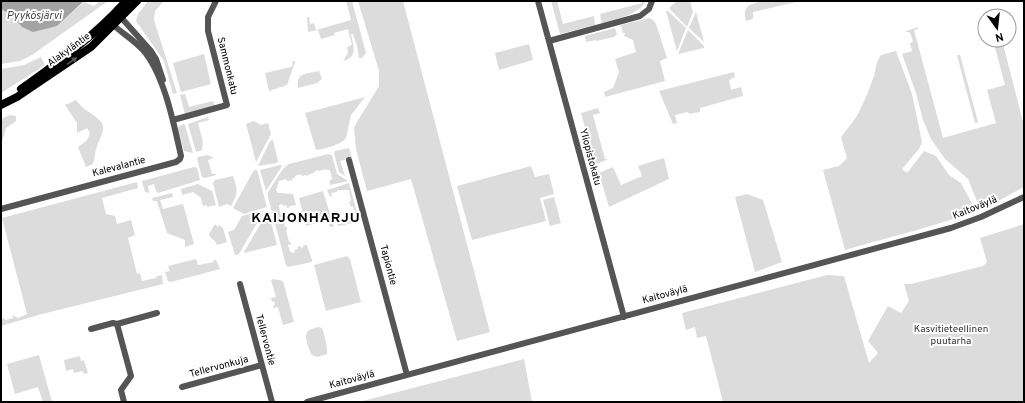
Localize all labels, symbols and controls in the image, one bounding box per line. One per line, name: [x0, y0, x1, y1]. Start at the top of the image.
north arrow: [977, 8, 1017, 48]
water label: Pyykösjärvi: [7, 9, 63, 23]
text: N: [994, 29, 1005, 44]
street label: Alakyläntie: [45, 30, 93, 70]
street label: Sammonkatu: [214, 36, 240, 96]
one-way arrow: [66, 57, 77, 64]
street label: Yliopistokatu: [576, 127, 604, 187]
street label: Kalevalantie: [91, 154, 147, 180]
street label: Kaitoväylä: [951, 193, 999, 223]
district label: KAIJONHARJU: [251, 210, 361, 227]
street label: Tapiontie: [376, 243, 400, 287]
street label: Kaitoväylä: [641, 283, 689, 307]
street label: Tellervontie: [252, 313, 278, 367]
park label: Kasvitieteellinen puutarha: [914, 323, 988, 348]
street label: Tellervonkuja: [188, 353, 250, 381]
street label: Kaitoväylä: [328, 368, 376, 392]

